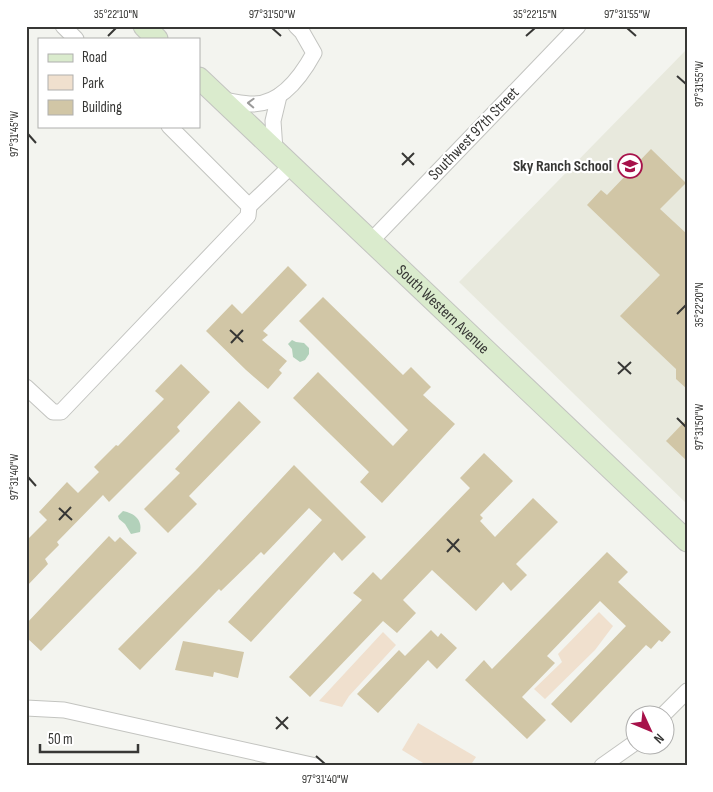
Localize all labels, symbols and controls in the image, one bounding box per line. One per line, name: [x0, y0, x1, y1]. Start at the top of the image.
text: 35°22'10"N: [94, 7, 138, 22]
text: 97°31'50"W: [249, 7, 295, 22]
text: 35°22'15"N: [513, 7, 557, 22]
text: 97°31'55"W: [604, 7, 650, 22]
legend: [38, 38, 200, 128]
text: Road: [82, 48, 107, 67]
text: 97°31'55"W: [692, 61, 707, 107]
text: Park: [82, 74, 104, 93]
street label: Southwest 97th Street: [425, 83, 523, 185]
one-way arrow: [247, 97, 255, 108]
text: Building: [82, 98, 122, 117]
text: 97°31'45"W: [7, 111, 22, 157]
school or university icon: Sky Ranch School: [617, 153, 643, 179]
place label: Sky Ranch School: [513, 157, 612, 176]
street label: South Western Avenue: [392, 261, 493, 358]
text: 35°22'20"N: [692, 282, 707, 328]
text: 97°31'50"W: [692, 404, 707, 450]
text: 97°31'40"W: [7, 453, 22, 500]
north arrow: [626, 704, 676, 754]
scale bar: [40, 722, 138, 754]
text: 50 m: [48, 730, 73, 749]
text: N: [650, 730, 668, 747]
text: 97°31'40"W: [302, 772, 349, 787]

